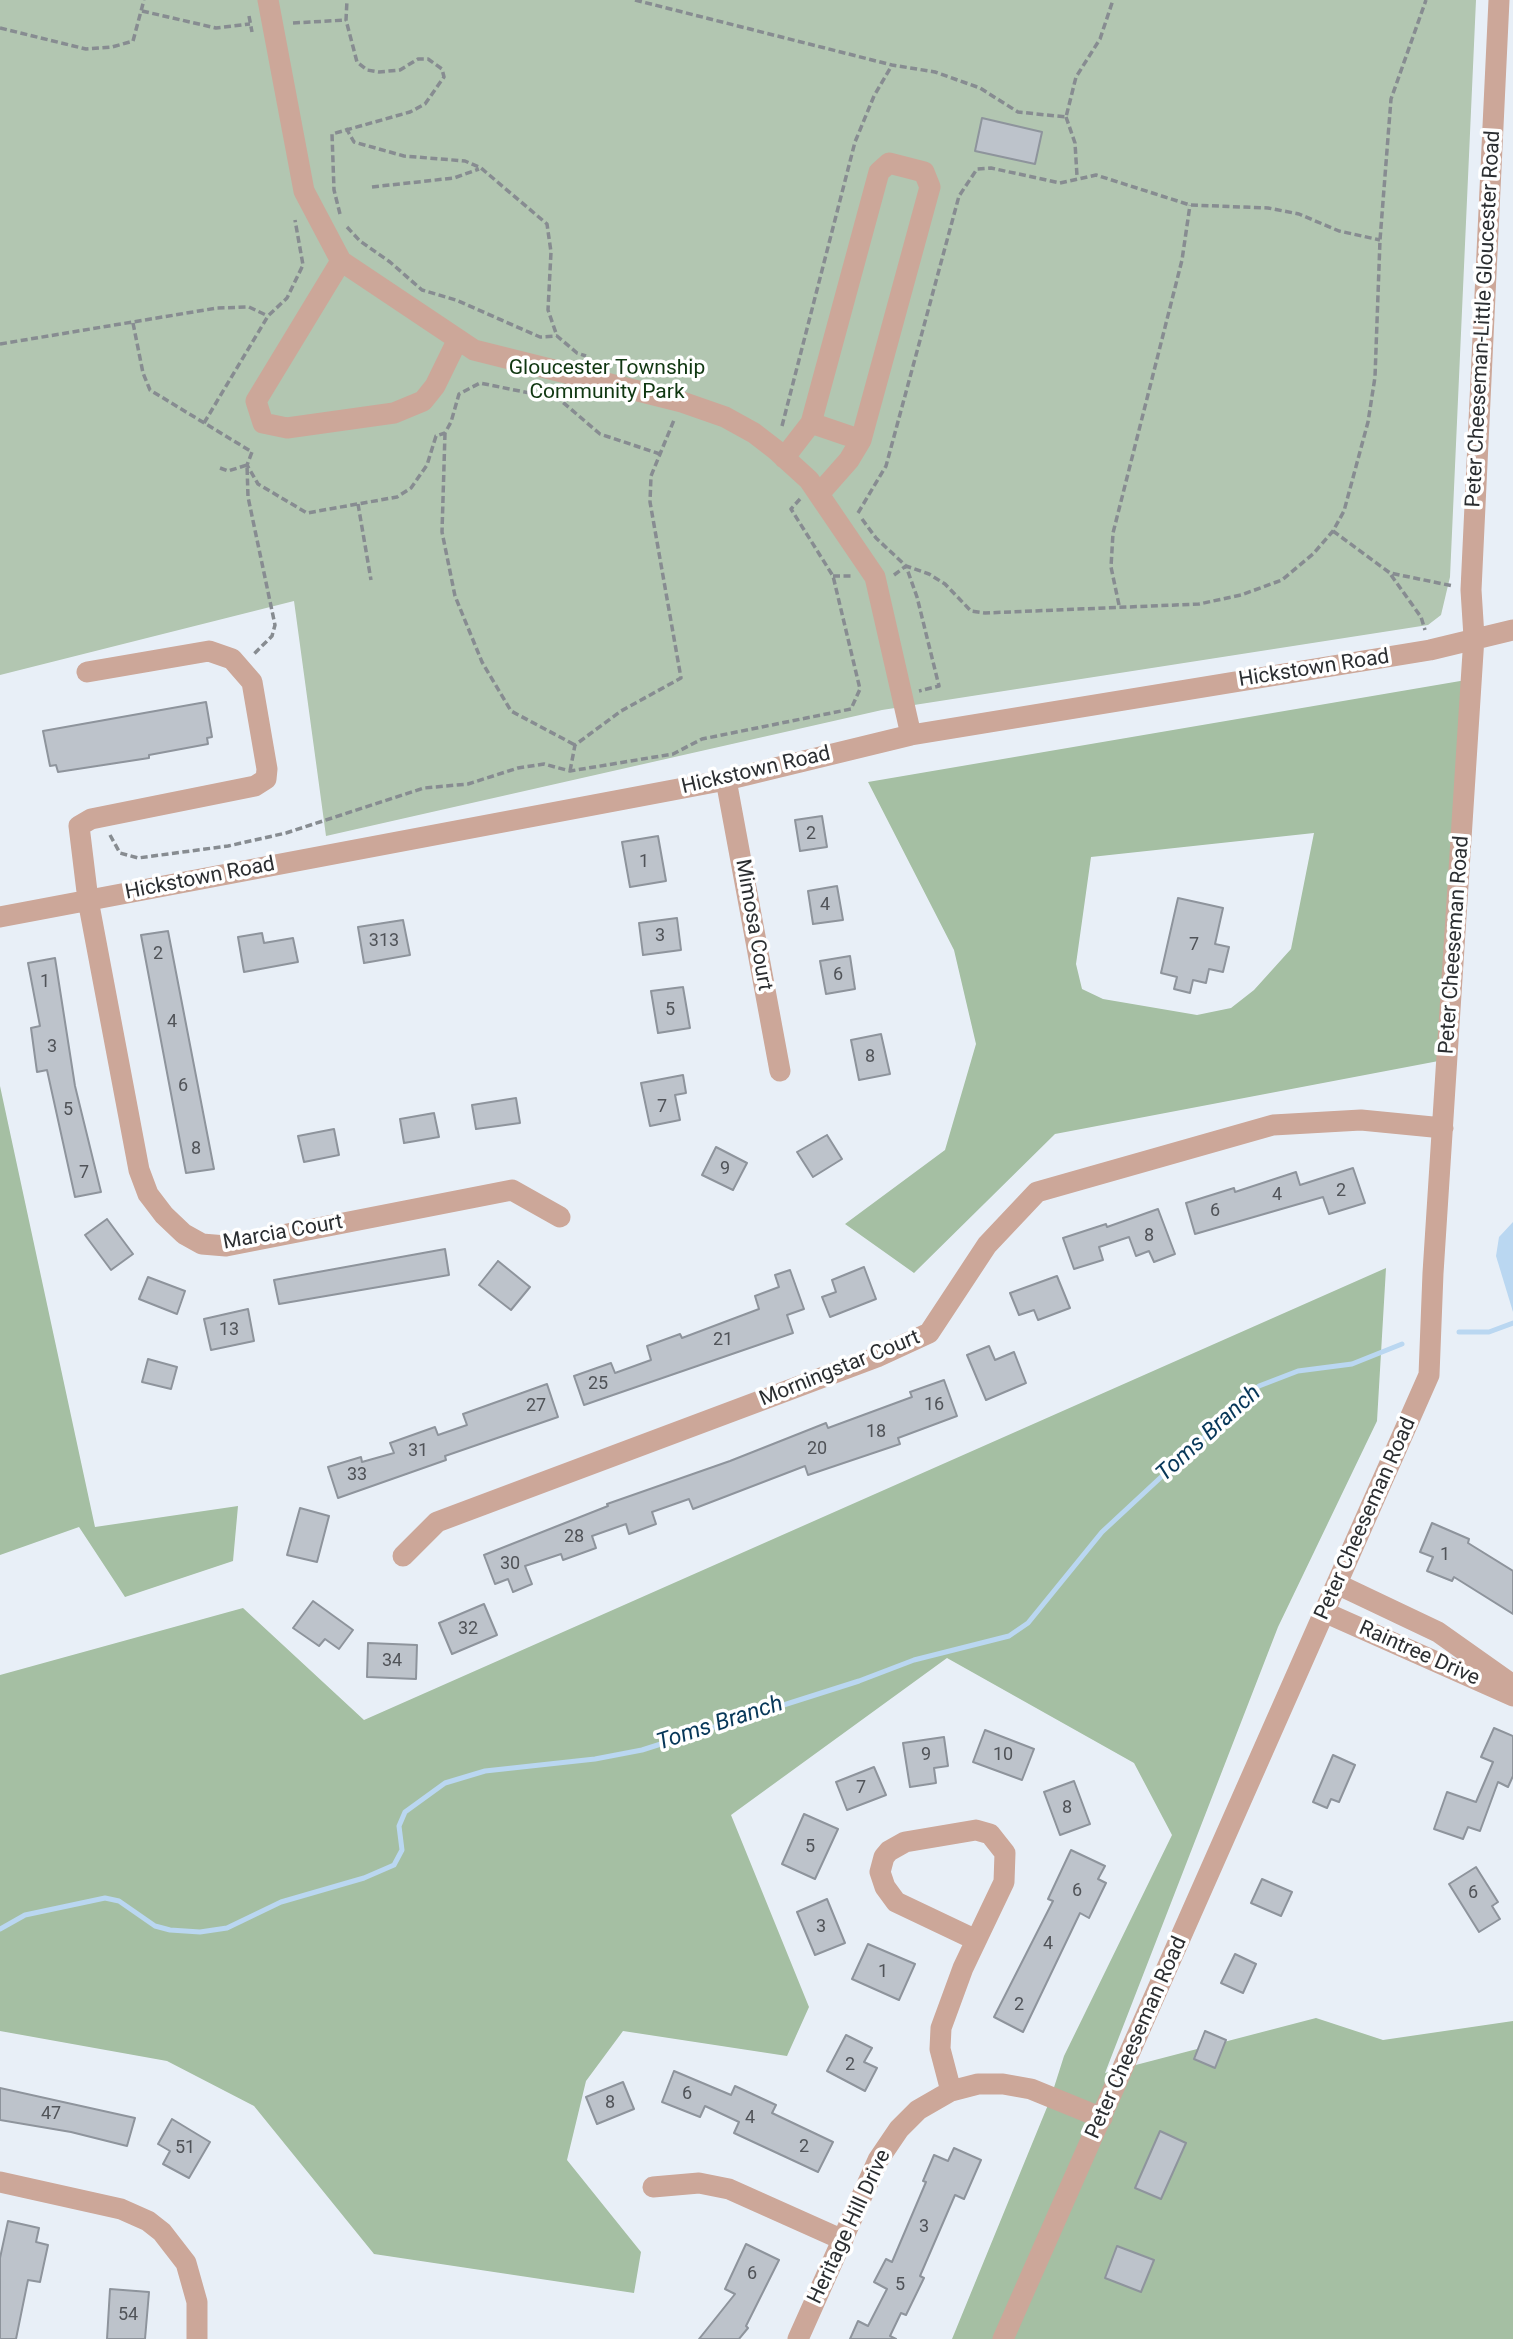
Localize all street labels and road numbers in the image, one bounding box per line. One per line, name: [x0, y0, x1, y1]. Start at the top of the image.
street label: Peter Cheeseman-Little Gloucester Road: [1462, 130, 1506, 508]
street label: Hickstown Road: [1237, 645, 1391, 693]
street label: Hickstown Road: [679, 742, 833, 800]
street label: Peter Cheeseman Road: [1435, 835, 1475, 1055]
street label: Hickstown Road: [123, 852, 277, 906]
street label: Mimosa Court: [729, 857, 777, 993]
street label: Marcia Court: [221, 1210, 345, 1256]
street label: Morningstar Court: [756, 1325, 924, 1413]
street label: Peter Cheeseman Road: [1310, 1414, 1422, 1624]
street label: Raintree Drive: [1355, 1616, 1483, 1692]
street label: Peter Cheeseman Road: [1081, 1933, 1193, 2143]
street label: Heritage Hill Drive: [803, 2146, 897, 2308]

